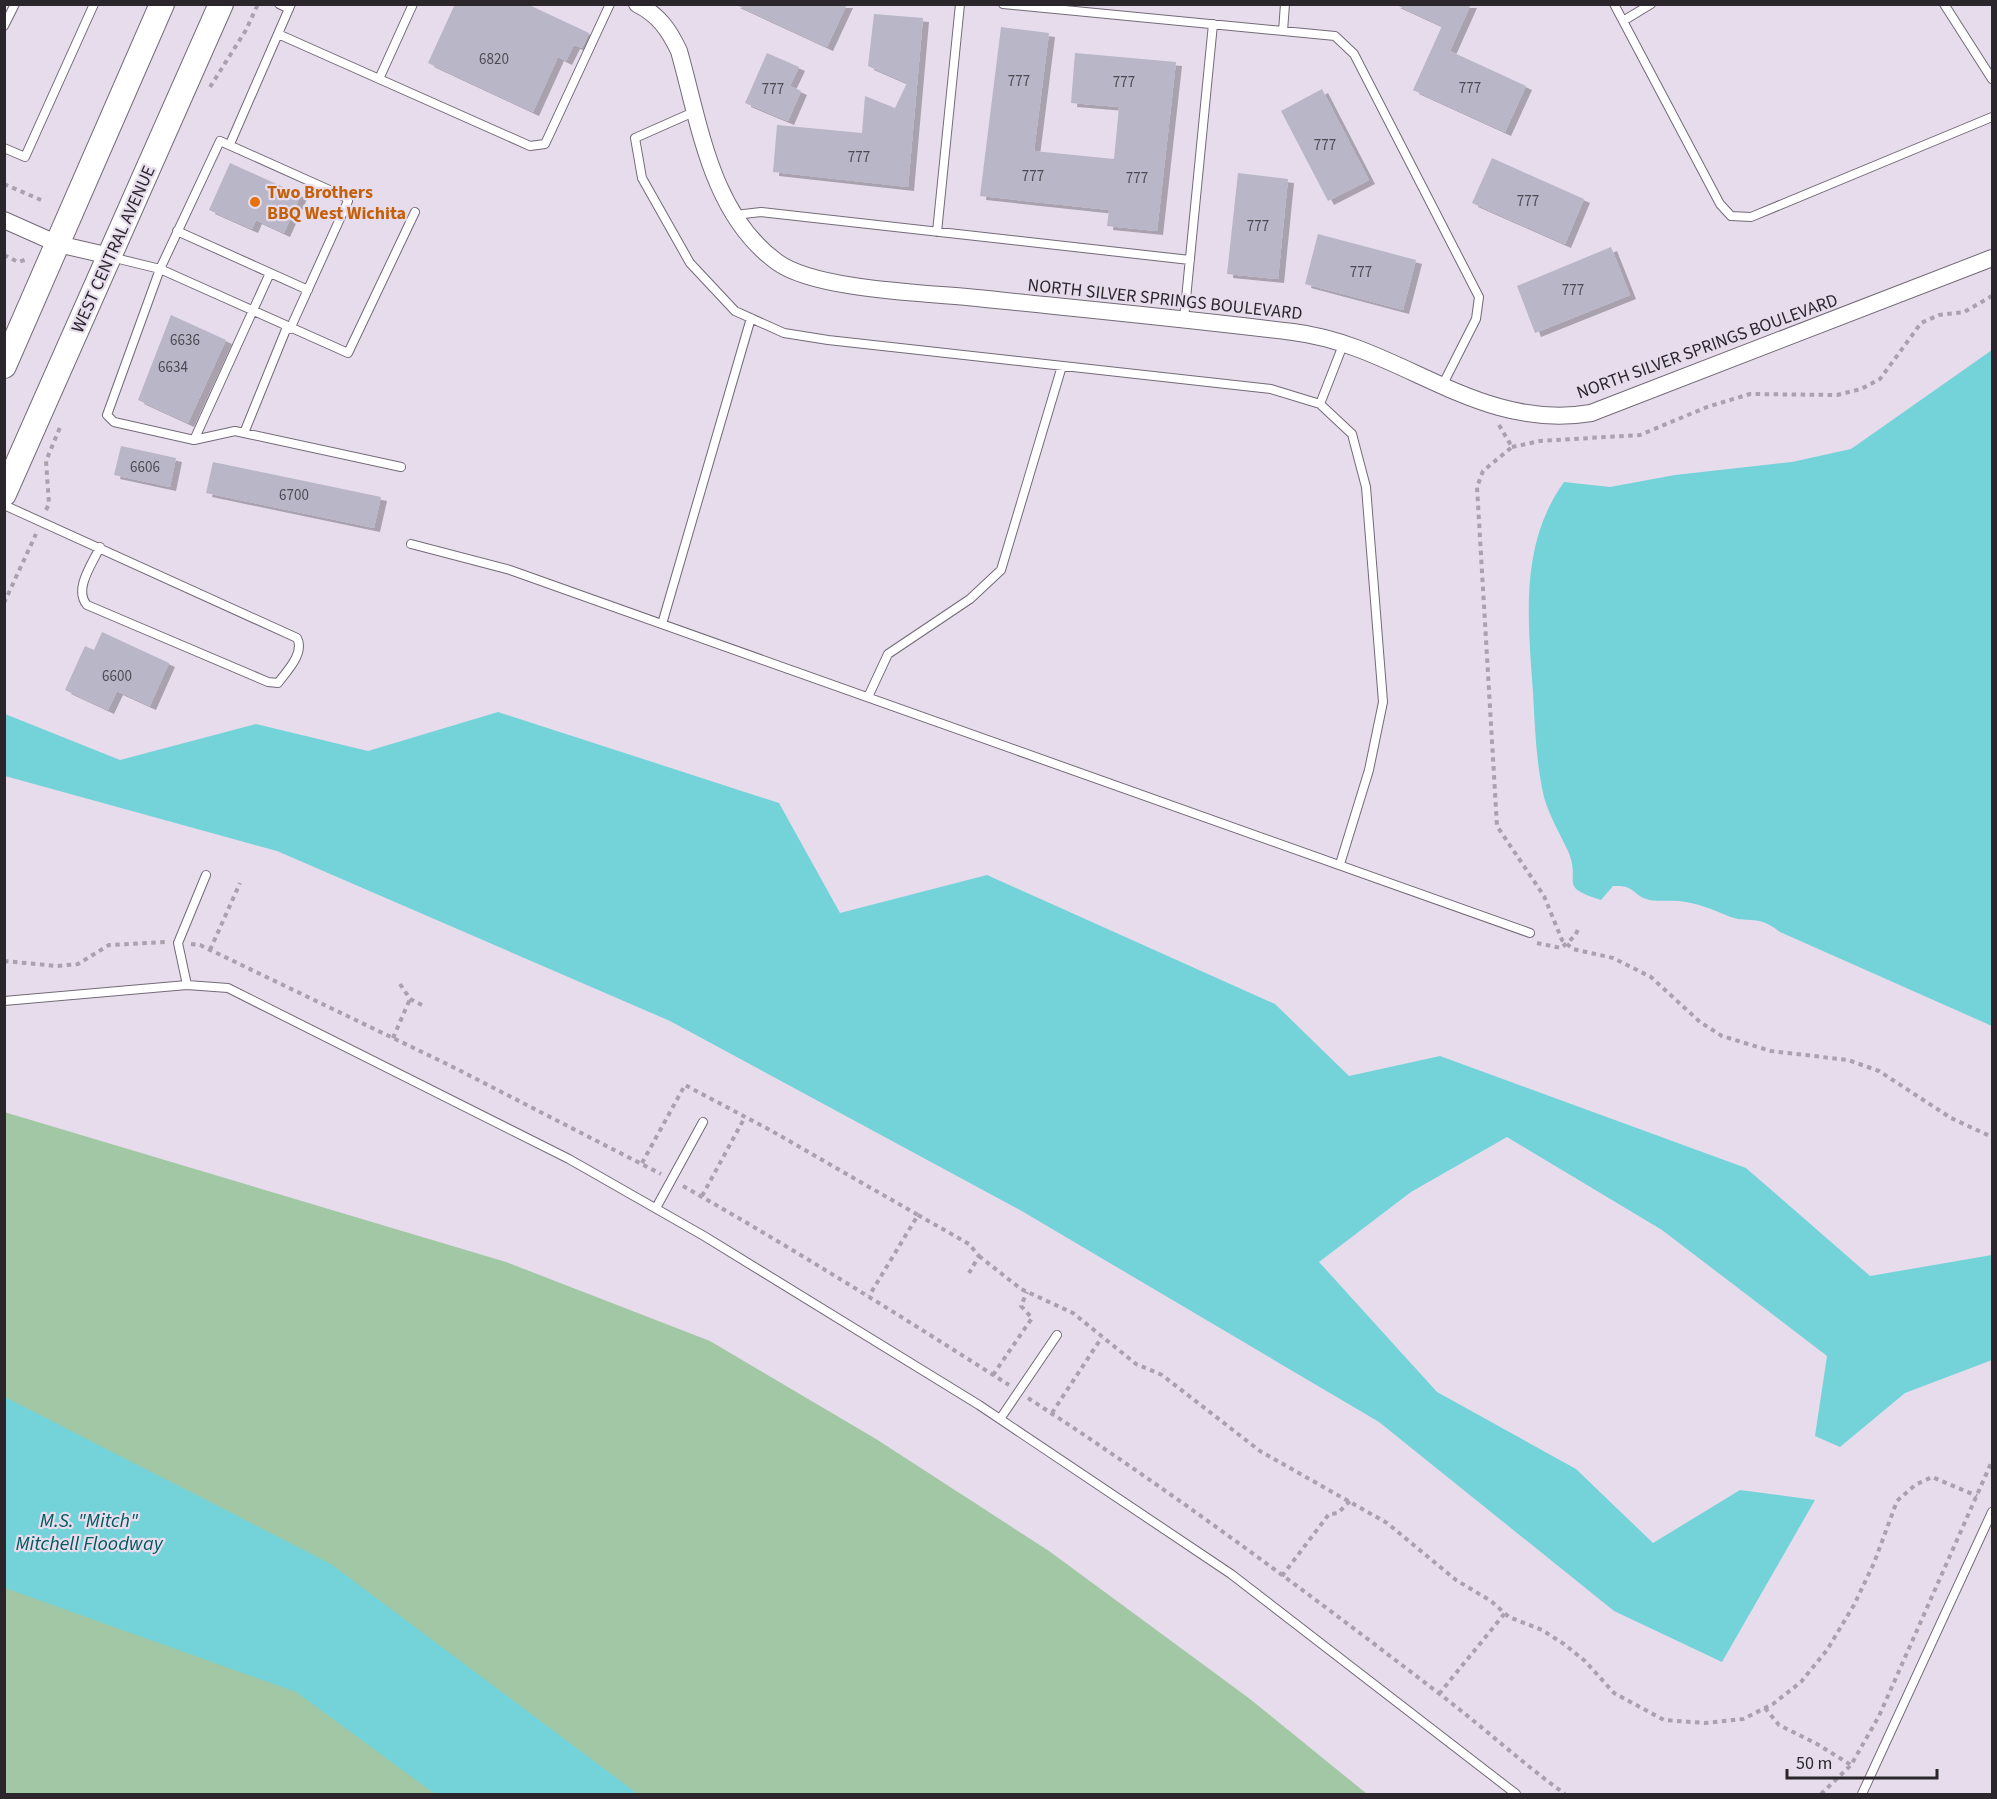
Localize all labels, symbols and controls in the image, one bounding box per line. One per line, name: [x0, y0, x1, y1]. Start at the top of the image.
house number: 6820: [479, 49, 509, 70]
house number: 777: [1008, 71, 1030, 92]
house number: 777: [1113, 72, 1135, 93]
house number: 777: [1459, 78, 1481, 99]
house number: 777: [762, 79, 784, 100]
house number: 777: [1314, 135, 1336, 156]
house number: 777: [848, 147, 870, 168]
street label: WEST CENTRAL AVENUE: [65, 162, 162, 337]
house number: 777: [1022, 166, 1044, 187]
house number: 777: [1126, 168, 1148, 189]
place label: Two Brothers BBQ West Wichita: [267, 180, 406, 226]
house number: 777: [1517, 191, 1539, 212]
marker: Two Brothers BBQ West Wichita: [248, 195, 262, 209]
house number: 777: [1247, 216, 1269, 237]
house number: 777: [1350, 262, 1372, 283]
street label: NORTH SILVER SPRINGS BOULEVARD: [1026, 273, 1304, 326]
house number: 777: [1562, 280, 1584, 301]
street label: NORTH SILVER SPRINGS BOULEVARD: [1573, 288, 1841, 405]
house number: 6636: [170, 330, 200, 351]
house number: 6634: [158, 357, 188, 378]
house number: 6606: [130, 457, 160, 478]
house number: 6700: [279, 485, 309, 506]
house number: 6600: [102, 666, 132, 687]
water label: M.S. "Mitch" Mitchell Floodway: [15, 1507, 164, 1558]
scale bar: [1787, 1742, 1937, 1780]
text: 50 m: [1796, 1751, 1832, 1776]

